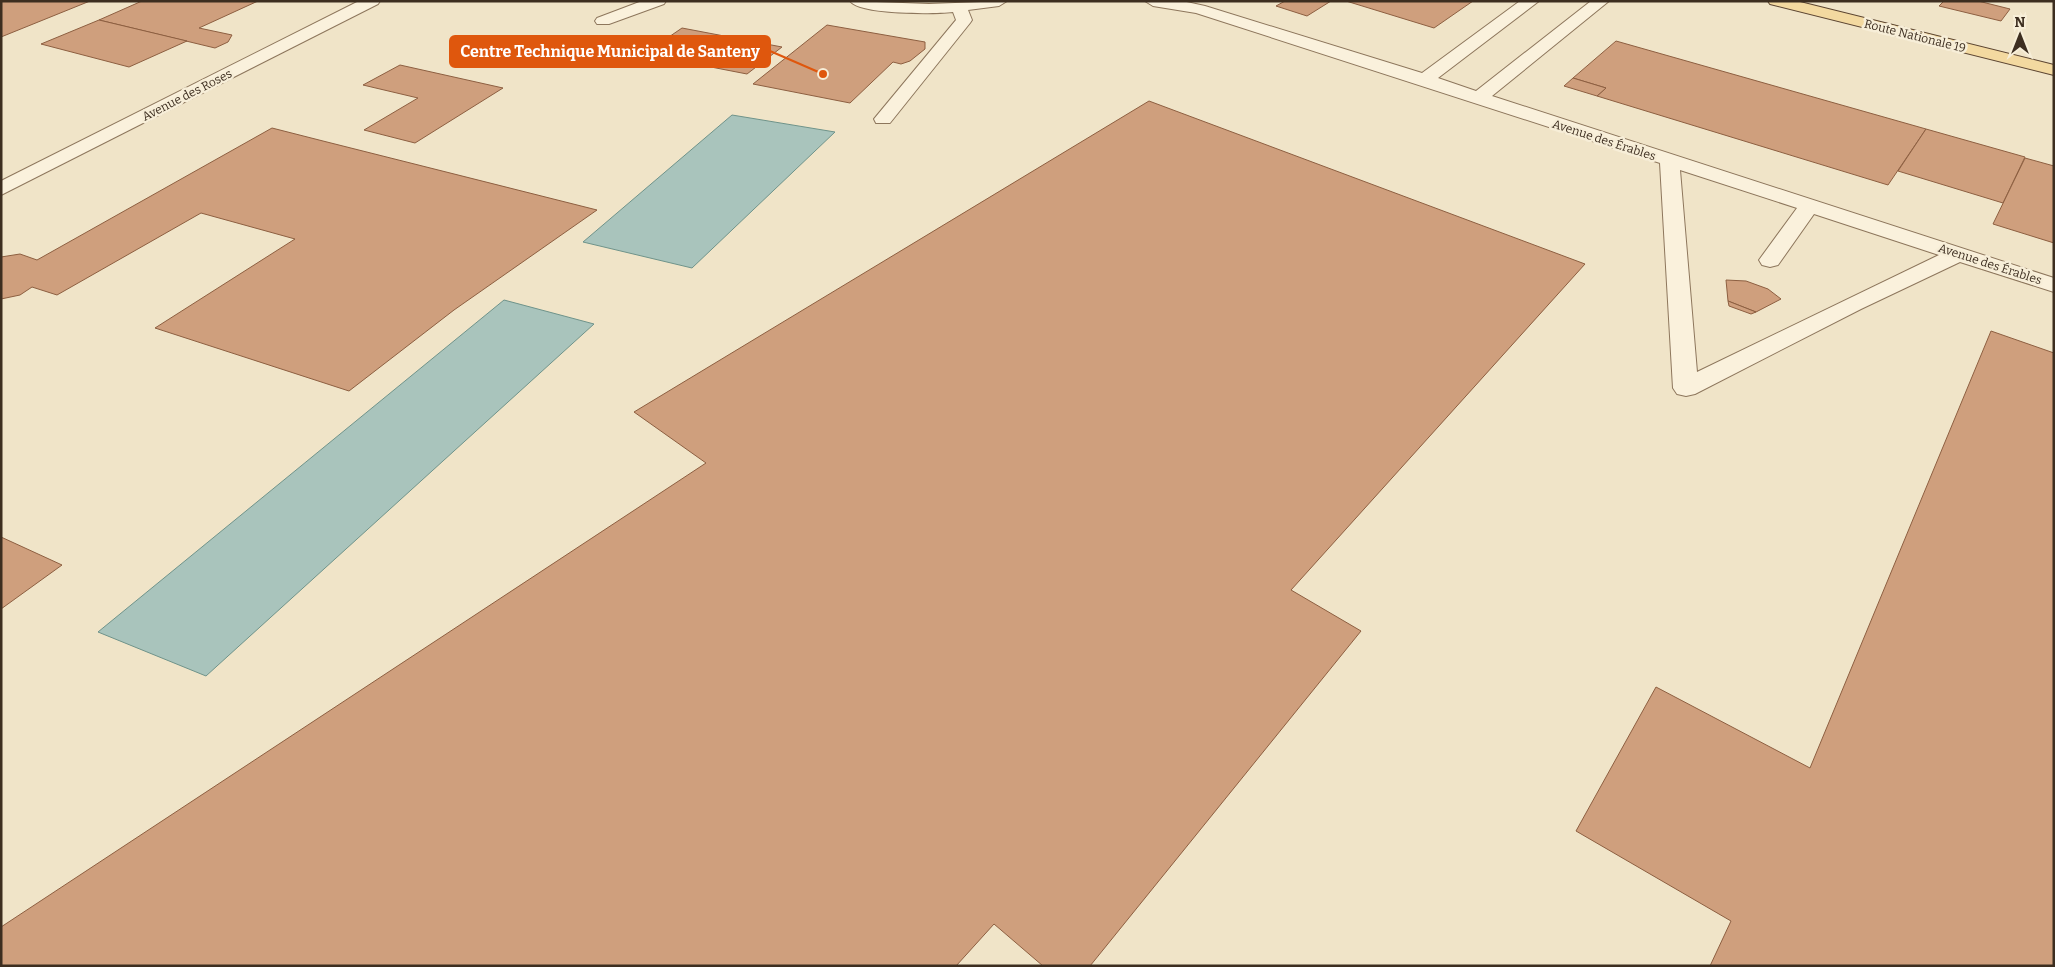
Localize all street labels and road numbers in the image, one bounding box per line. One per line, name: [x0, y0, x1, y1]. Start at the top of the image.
street label: Route Nationale 19: [1863, 17, 1967, 55]
street label: Avenue des Roses: [140, 66, 235, 124]
street label: Avenue des Érables: [1551, 116, 1658, 163]
street label: Avenue des Érables: [1937, 240, 2044, 287]

